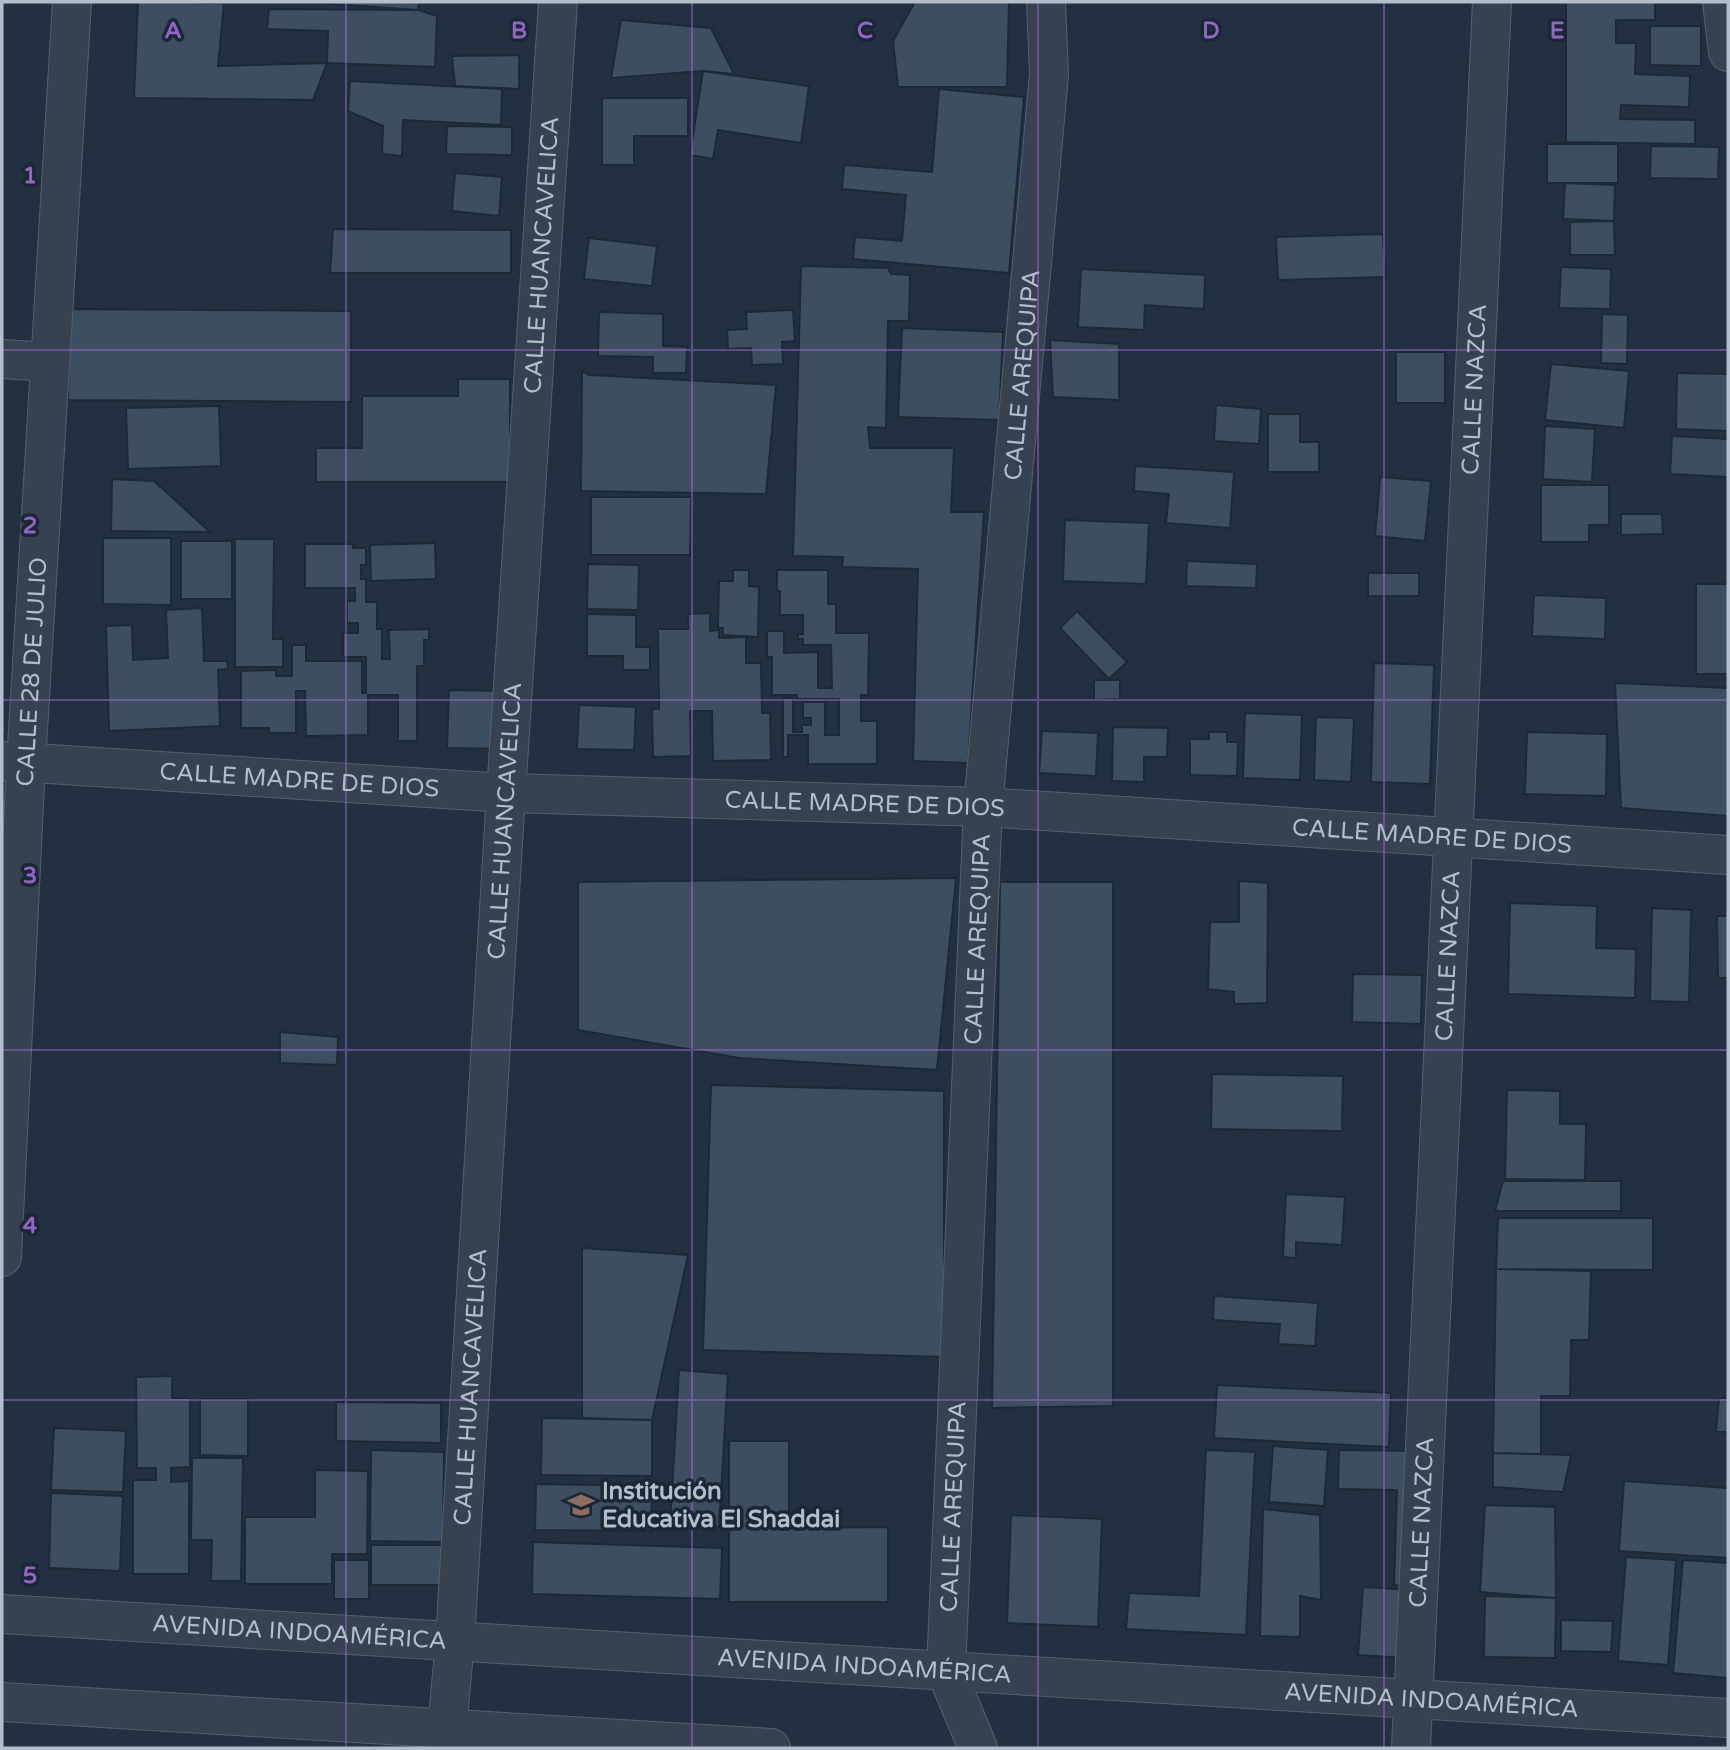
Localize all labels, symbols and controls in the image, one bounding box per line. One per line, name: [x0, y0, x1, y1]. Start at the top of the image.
text: A: [164, 17, 182, 45]
text: B: [511, 17, 527, 45]
text: C: [857, 17, 873, 45]
text: D: [1202, 17, 1220, 45]
text: E: [1550, 17, 1564, 45]
street label: CALLE HUANCAVELICA: [518, 116, 565, 395]
text: 1: [23, 162, 37, 190]
street label: CALLE AREQUIPA: [998, 268, 1046, 482]
street label: CALLE NAZCA: [1456, 303, 1493, 476]
text: 2: [23, 512, 37, 540]
street label: CALLE 28 DE JULIO: [11, 556, 53, 787]
street label: CALLE HUANCAVELICA: [482, 681, 528, 960]
street label: CALLE MADRE DE DIOS: [159, 757, 440, 804]
street label: CALLE MADRE DE DIOS: [724, 785, 1006, 823]
street label: CALLE MADRE DE DIOS: [1291, 813, 1573, 860]
street label: CALLE AREQUIPA: [959, 833, 997, 1045]
text: 3: [23, 862, 37, 890]
street label: CALLE NAZCA: [1430, 870, 1467, 1042]
text: 4: [23, 1212, 38, 1240]
street label: CALLE HUANCAVELICA: [448, 1247, 494, 1526]
street label: CALLE AREQUIPA: [935, 1400, 973, 1613]
street label: CALLE NAZCA: [1404, 1436, 1440, 1608]
place label: Institución Educativa El Shaddai: [602, 1477, 840, 1534]
school or university icon: Institución Educativa El Shaddai: [566, 1490, 596, 1520]
text: 5: [23, 1562, 37, 1590]
street label: AVENIDA INDOAMÉRICA: [151, 1609, 448, 1656]
street label: AVENIDA INDOAMÉRICA: [716, 1643, 1013, 1690]
street label: AVENIDA INDOAMÉRICA: [1283, 1677, 1579, 1724]

